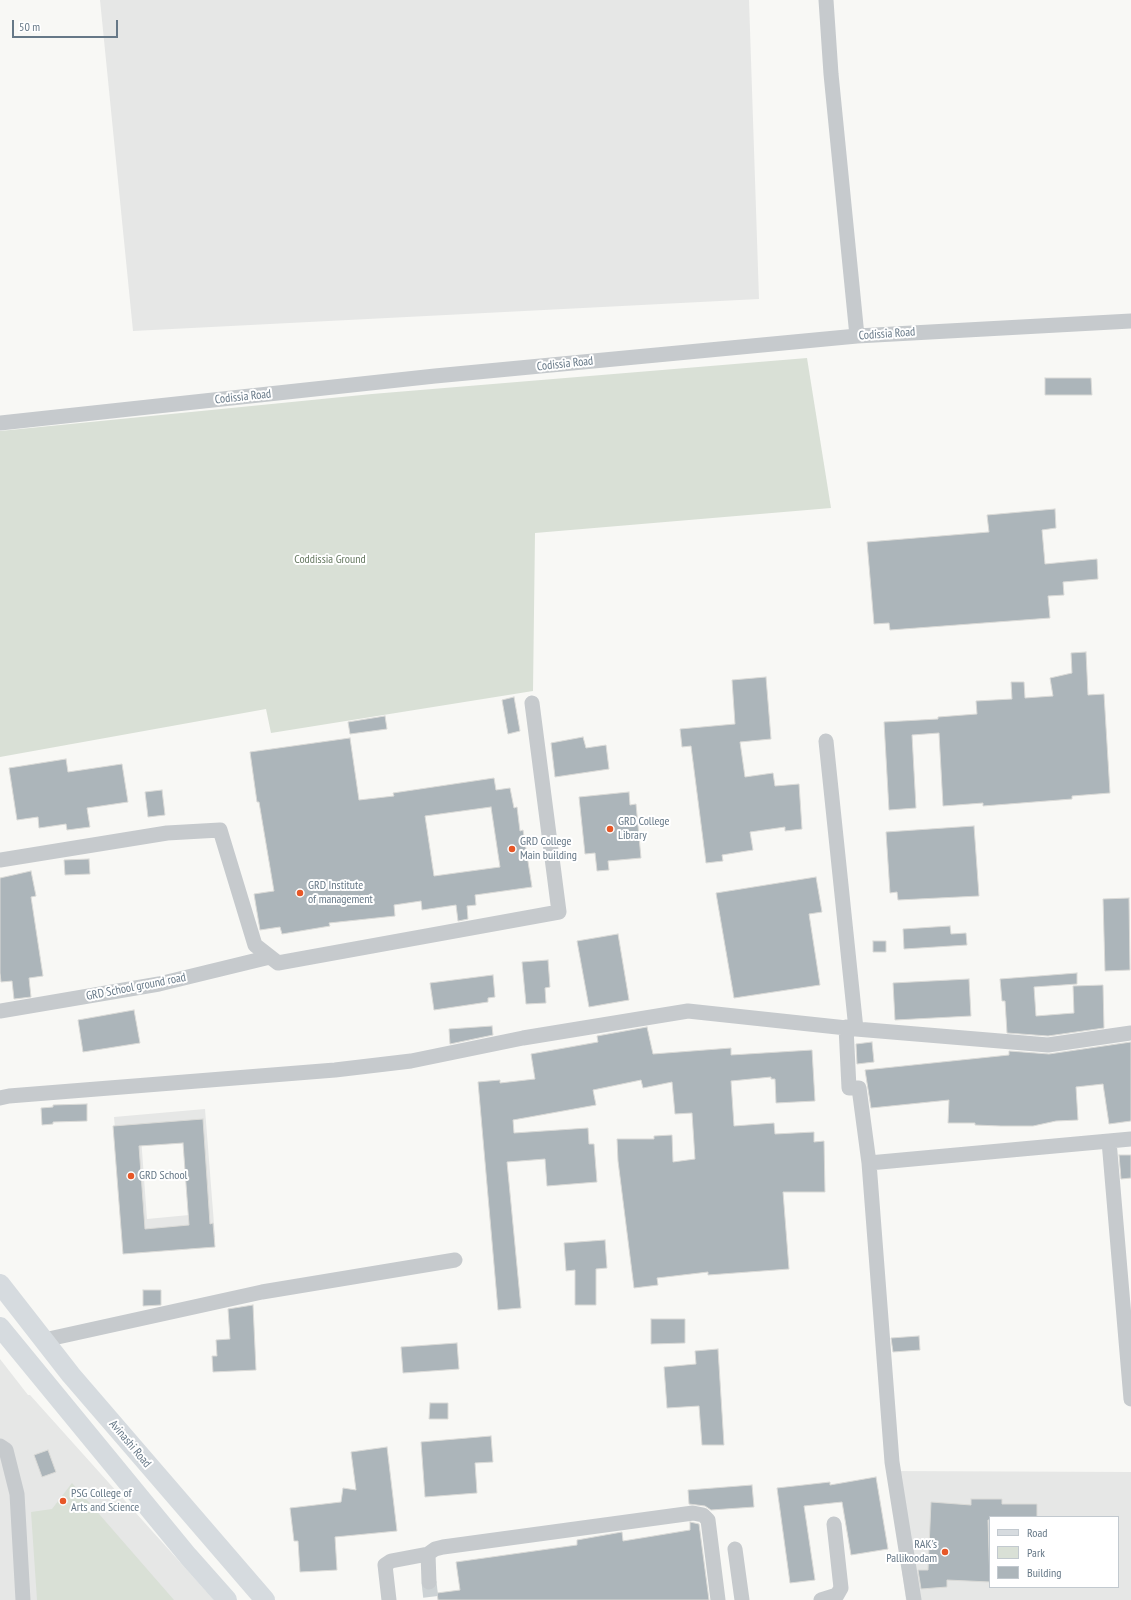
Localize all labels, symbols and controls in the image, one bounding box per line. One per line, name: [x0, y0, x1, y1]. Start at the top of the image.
scale bar: [14, 12, 120, 38]
text: 50 m: [19, 19, 40, 34]
street label: Codissia Road: [858, 325, 916, 343]
street label: Codissia Road: [536, 354, 594, 374]
street label: Codissia Road: [214, 387, 272, 407]
park label: Coddissia Ground: [294, 553, 366, 567]
place label: GRD College Library: [618, 815, 669, 843]
marker: GRD College Library: [605, 824, 615, 834]
place label: GRD College Main building: [520, 835, 577, 863]
marker: GRD College Main building: [507, 844, 517, 854]
place label: GRD Institute of management: [308, 879, 373, 907]
marker: GRD Institute of management: [295, 888, 305, 898]
street label: GRD School ground road: [85, 970, 187, 1004]
place label: GRD School: [139, 1169, 187, 1183]
marker: GRD School: [126, 1171, 136, 1181]
street label: Avinashi Road: [106, 1417, 154, 1471]
place label: PSG College of Arts and Science: [71, 1487, 139, 1515]
marker: PSG College of Arts and Science: [58, 1496, 68, 1506]
legend: [989, 1516, 1119, 1588]
text: Road: [1027, 1525, 1047, 1540]
place label: RAK's Pallikoodam: [886, 1538, 937, 1566]
text: Park: [1027, 1545, 1045, 1560]
marker: RAK's Pallikoodam: [940, 1547, 950, 1557]
text: Building: [1027, 1565, 1062, 1580]

